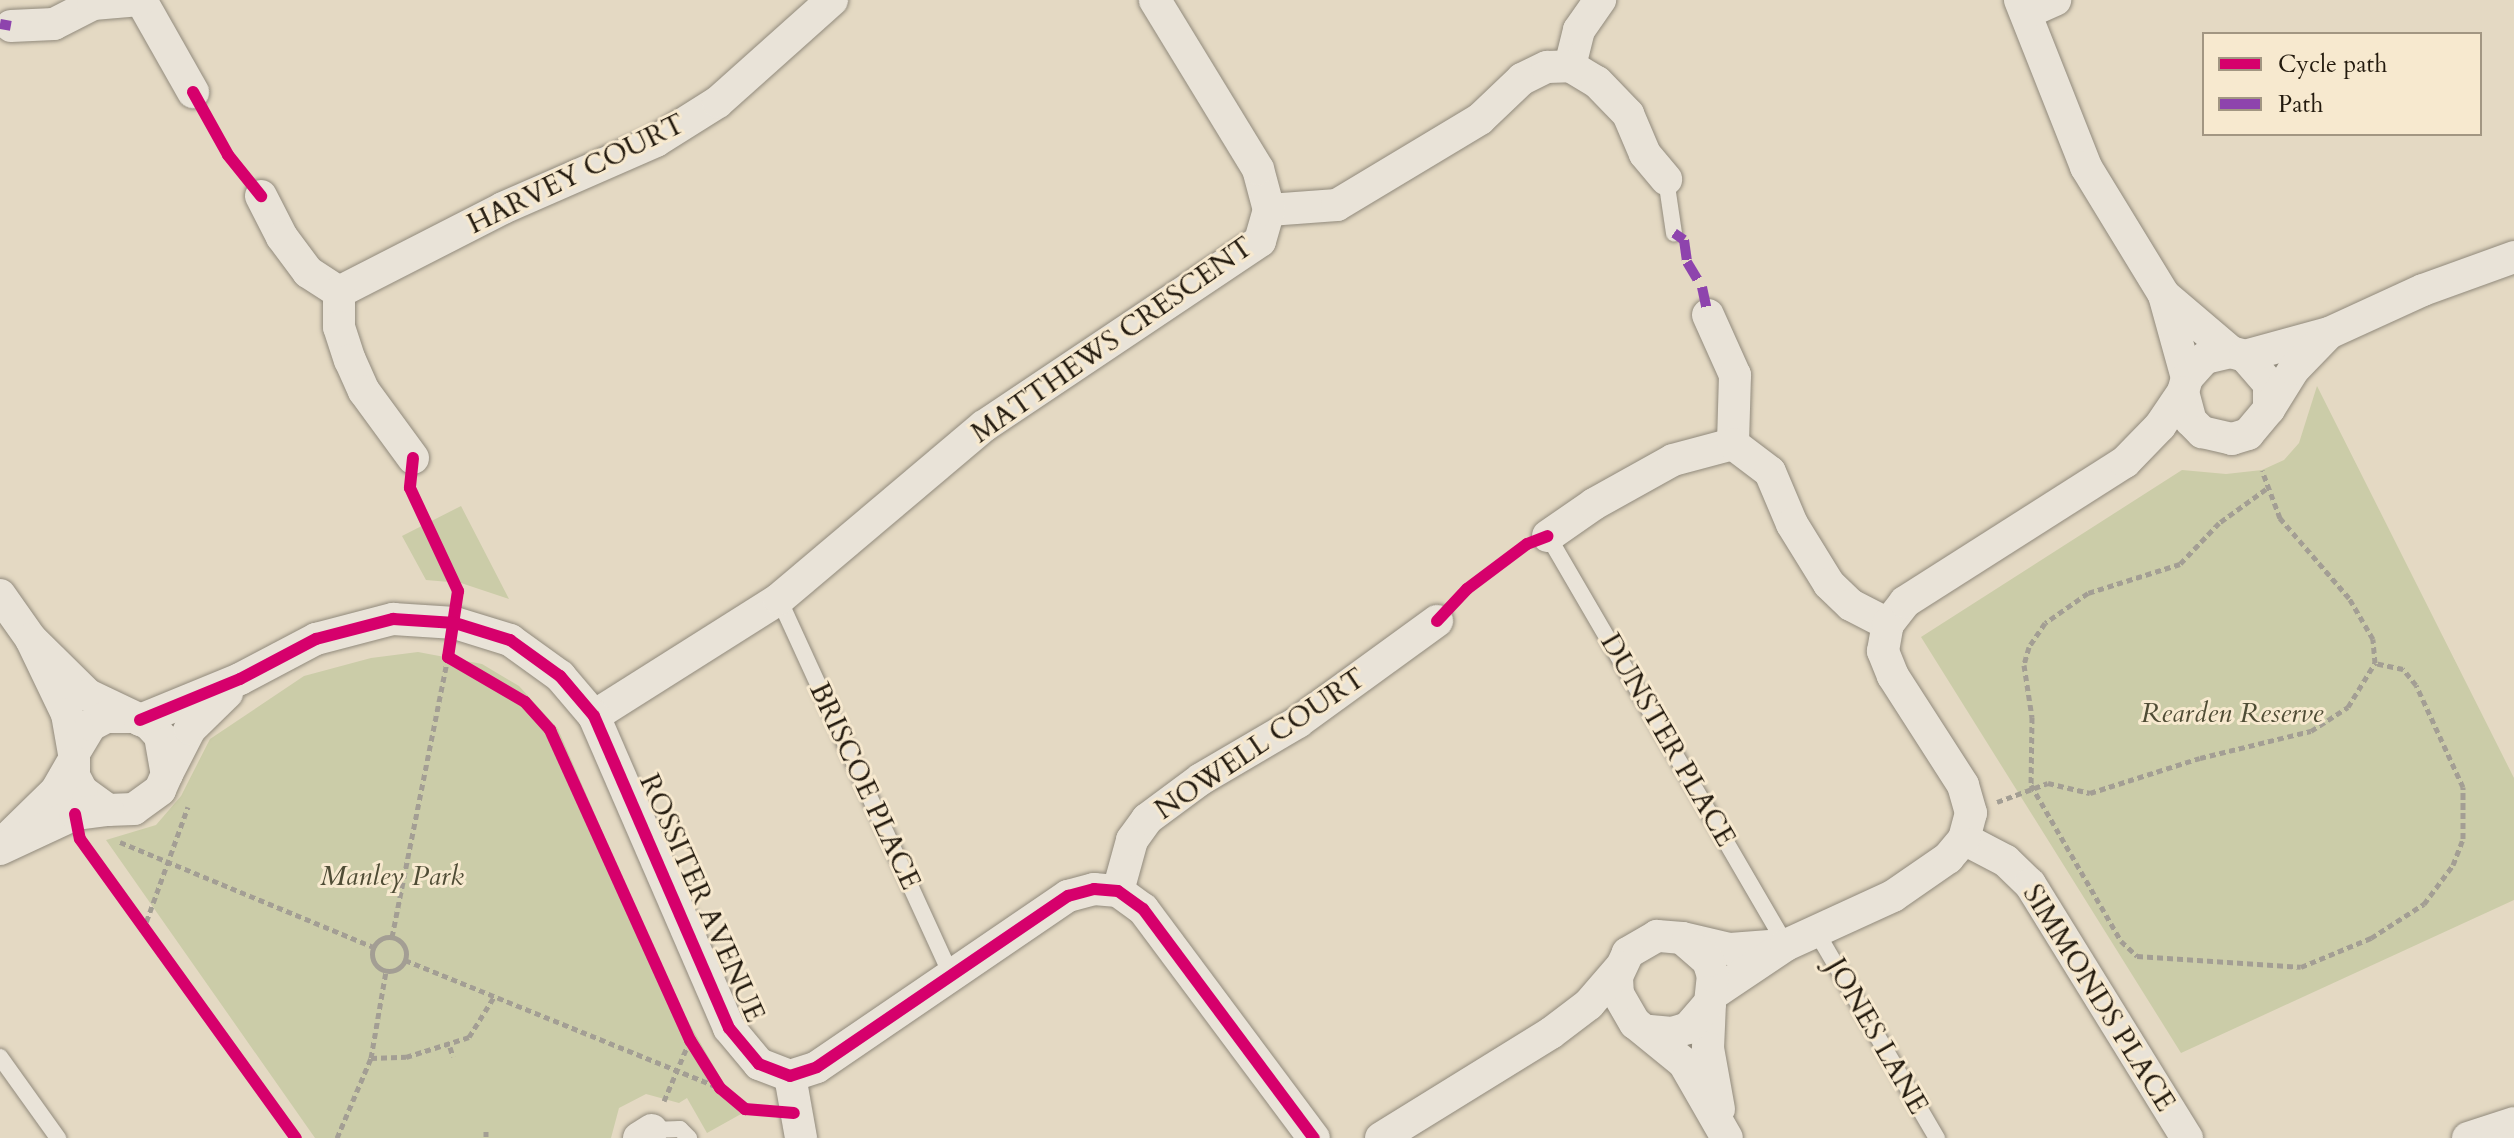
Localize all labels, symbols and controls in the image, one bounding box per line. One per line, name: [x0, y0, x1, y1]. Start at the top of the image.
legend: [2202, 32, 2482, 136]
text: Cycle path: [2278, 48, 2387, 81]
text: Path: [2278, 88, 2323, 121]
street label: HARVEY COURT: [462, 107, 690, 241]
street label: MATTHEWS CRESCENT: [965, 230, 1259, 450]
street label: DUNSTER PLACE: [1593, 628, 1743, 852]
street label: NOWELL COURT: [1149, 661, 1371, 827]
street label: BRISCOE PLACE: [802, 677, 928, 895]
park label: Rearden Reserve: [2141, 696, 2323, 730]
street label: ROSSITER AVENUE: [632, 769, 772, 1027]
park label: Manley Park: [320, 859, 464, 893]
street label: SIMMONDS PLACE: [2016, 879, 2182, 1117]
street label: JONES LANE: [1819, 952, 1935, 1120]

